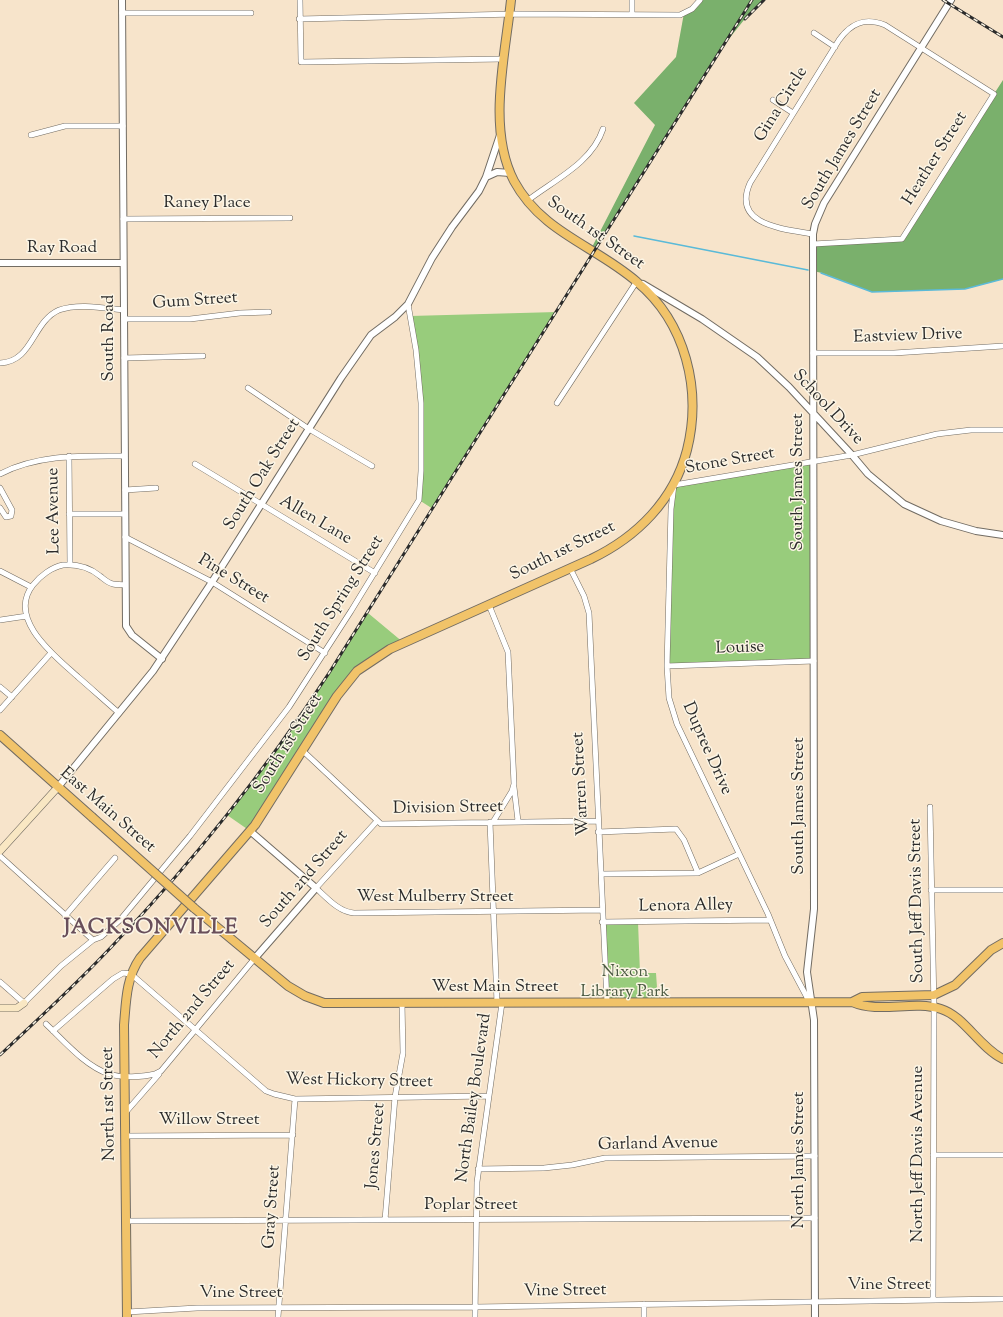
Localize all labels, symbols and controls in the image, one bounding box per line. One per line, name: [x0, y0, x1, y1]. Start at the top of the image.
street label: Gina Circle: [751, 64, 813, 146]
street label: South James Street: [799, 86, 887, 214]
street label: Heather Street: [899, 108, 973, 210]
street label: South 1st Street: [542, 193, 648, 275]
street label: Raney Place: [163, 194, 251, 214]
street label: Ray Road: [27, 239, 97, 259]
street label: Gum Street: [152, 289, 238, 315]
street label: South Road: [100, 295, 120, 381]
street label: Eastview Drive: [853, 325, 963, 349]
street label: School Drive: [787, 366, 867, 450]
street label: South James Street: [789, 413, 809, 551]
street label: South Oak Street: [221, 415, 305, 535]
street label: Stone Street: [684, 444, 776, 480]
street label: Lee Avenue: [44, 468, 66, 554]
street label: Allen Lane: [275, 492, 355, 550]
street label: South 1st Street: [507, 518, 619, 586]
street label: South Spring Street: [295, 532, 389, 666]
street label: Pine Street: [194, 551, 272, 609]
street label: Louise: [715, 638, 765, 660]
street label: South 1st Street: [250, 690, 328, 798]
street label: Dupree Drive: [676, 699, 736, 799]
street label: Warren Street: [569, 732, 595, 836]
street label: South James Street: [790, 737, 810, 875]
street label: East Main Street: [55, 764, 159, 858]
street label: Division Street: [393, 798, 503, 820]
street label: South Jeff Davis Street: [906, 819, 930, 983]
street label: South 2nd Street: [257, 827, 353, 933]
street label: West Mulberry Street: [356, 888, 514, 908]
street label: Lenora Alley: [639, 896, 733, 918]
district label: JACKSONVILLE: [64, 916, 238, 942]
street label: North 2nd Street: [146, 956, 240, 1064]
park label: Nixon Library Park: [580, 963, 670, 1003]
street label: West Main Street: [431, 978, 559, 998]
street label: North Bailey Boulevard: [453, 1012, 497, 1184]
street label: North 1st Street: [99, 1047, 121, 1161]
street label: North Jeff Davis Avenue: [909, 1065, 929, 1243]
street label: West Hickory Street: [285, 1071, 433, 1093]
street label: North James Street: [790, 1091, 810, 1229]
street label: Jones Street: [363, 1102, 391, 1190]
street label: Willow Street: [158, 1111, 260, 1131]
street label: Garland Avenue: [598, 1134, 718, 1156]
street label: Gray Street: [260, 1164, 286, 1250]
street label: Poplar Street: [424, 1196, 518, 1216]
street label: Vine Street: [848, 1276, 930, 1296]
street label: Vine Street: [523, 1281, 607, 1303]
street label: Vine Street: [200, 1284, 282, 1304]

